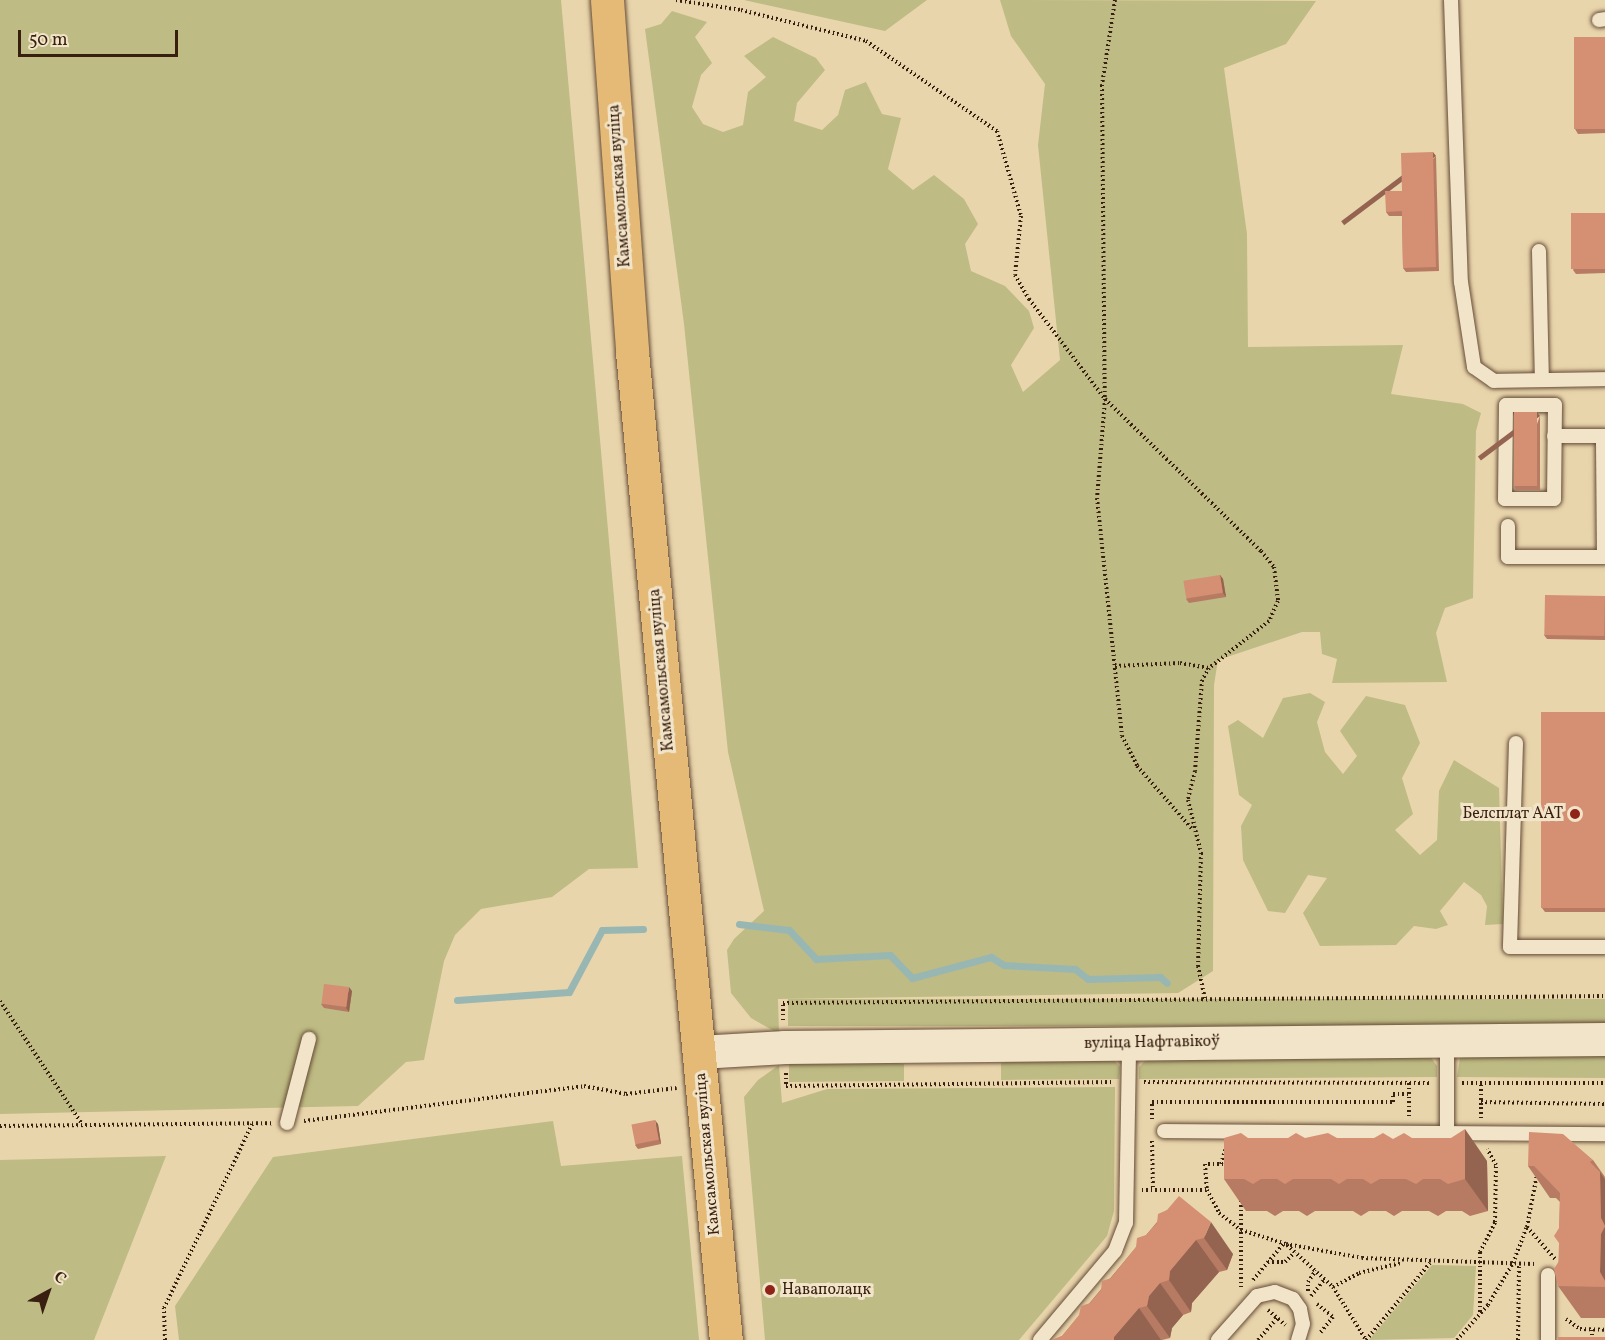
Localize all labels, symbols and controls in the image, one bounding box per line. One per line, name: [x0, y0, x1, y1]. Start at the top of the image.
scale bar: [21, 18, 182, 56]
text: 50 m: [29, 28, 68, 53]
street label: Камсамольская вуліца: [605, 104, 635, 268]
street label: Камсамольская вуліца: [645, 588, 679, 752]
place label: Белсплат ААТ: [1462, 804, 1563, 824]
marker: Белсплат ААТ: [1568, 807, 1582, 821]
street label: вуліца Нафтавікоў: [1084, 1032, 1220, 1054]
street label: Камсамольская вуліца: [691, 1072, 725, 1236]
north arrow: [18, 1262, 78, 1322]
text: С: [49, 1266, 71, 1290]
place label: Наваполацк: [782, 1280, 871, 1300]
marker: Наваполацк: [763, 1283, 777, 1297]

